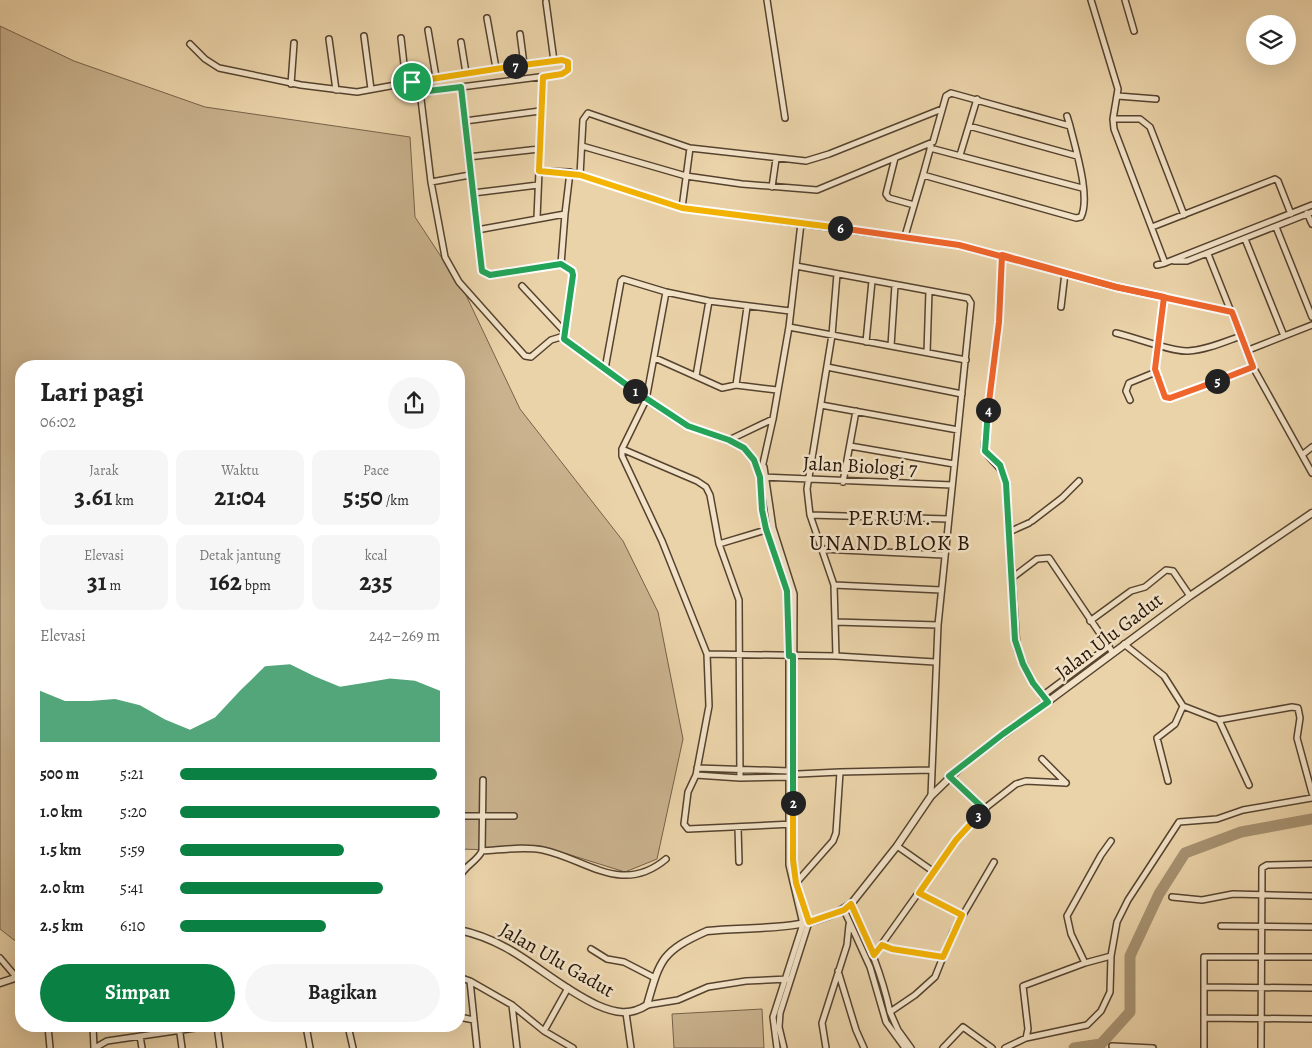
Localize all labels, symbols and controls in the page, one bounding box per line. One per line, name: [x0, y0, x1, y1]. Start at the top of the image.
map controls: [1246, 15, 1296, 65]
button: layers: [1246, 15, 1296, 65]
pin: 7: [502, 54, 528, 78]
text: 7: [513, 57, 518, 76]
pin: [391, 61, 433, 103]
icon: arrive: [398, 68, 426, 96]
pin: 6: [828, 216, 852, 240]
text: 6: [837, 219, 844, 238]
pin: 5: [1204, 368, 1230, 394]
text: 5: [1215, 372, 1220, 391]
text: Lari pagi: [40, 373, 144, 411]
button: share: [388, 377, 440, 429]
pin: 1: [622, 378, 648, 404]
text: 1: [633, 382, 638, 401]
pin: 4: [976, 398, 1000, 422]
text: 4: [985, 401, 992, 420]
text: 06:02: [40, 411, 76, 433]
street label: Jalan Biologi 7: [802, 450, 919, 483]
text: Jarak: [89, 461, 119, 480]
text: Waktu: [221, 461, 259, 480]
text: Pace: [363, 461, 389, 480]
text: 3.61: [74, 480, 112, 514]
text: 21:04: [214, 480, 266, 514]
text: 5:50: [343, 480, 383, 514]
text: km: [112, 491, 134, 510]
text: /km: [383, 491, 409, 510]
district label: PERUM. UNAND BLOK B: [809, 503, 971, 558]
text: Elevasi: [84, 546, 124, 565]
text: Detak jantung: [199, 546, 281, 565]
text: kcal: [365, 546, 387, 565]
text: 31: [87, 565, 107, 599]
text: 162: [209, 565, 242, 599]
text: 235: [359, 565, 393, 599]
text: m: [107, 576, 121, 595]
text: bpm: [242, 576, 271, 595]
street label: Jalan Ulu Gadut: [1050, 586, 1169, 685]
text: Elevasi: [40, 625, 86, 647]
text: 242–269 m: [369, 625, 440, 647]
text: 500 m: [40, 763, 79, 785]
text: 5:21: [120, 763, 144, 785]
pin: 2: [780, 790, 806, 816]
text: 2: [790, 794, 797, 813]
text: 1.0 km: [40, 801, 83, 823]
text: 5:20: [120, 801, 147, 823]
pin: 3: [966, 804, 990, 828]
text: 3: [975, 807, 982, 826]
text: 1.5 km: [40, 839, 81, 861]
text: 5:59: [120, 839, 145, 861]
text: 2.0 km: [40, 877, 85, 899]
text: 5:41: [120, 877, 143, 899]
text: 2.5 km: [40, 915, 83, 937]
text: 6:10: [120, 915, 145, 937]
street label: Jalan Ulu Gadut: [495, 916, 620, 1004]
button: Simpan: [40, 964, 235, 1022]
button: Bagikan: [245, 964, 440, 1022]

